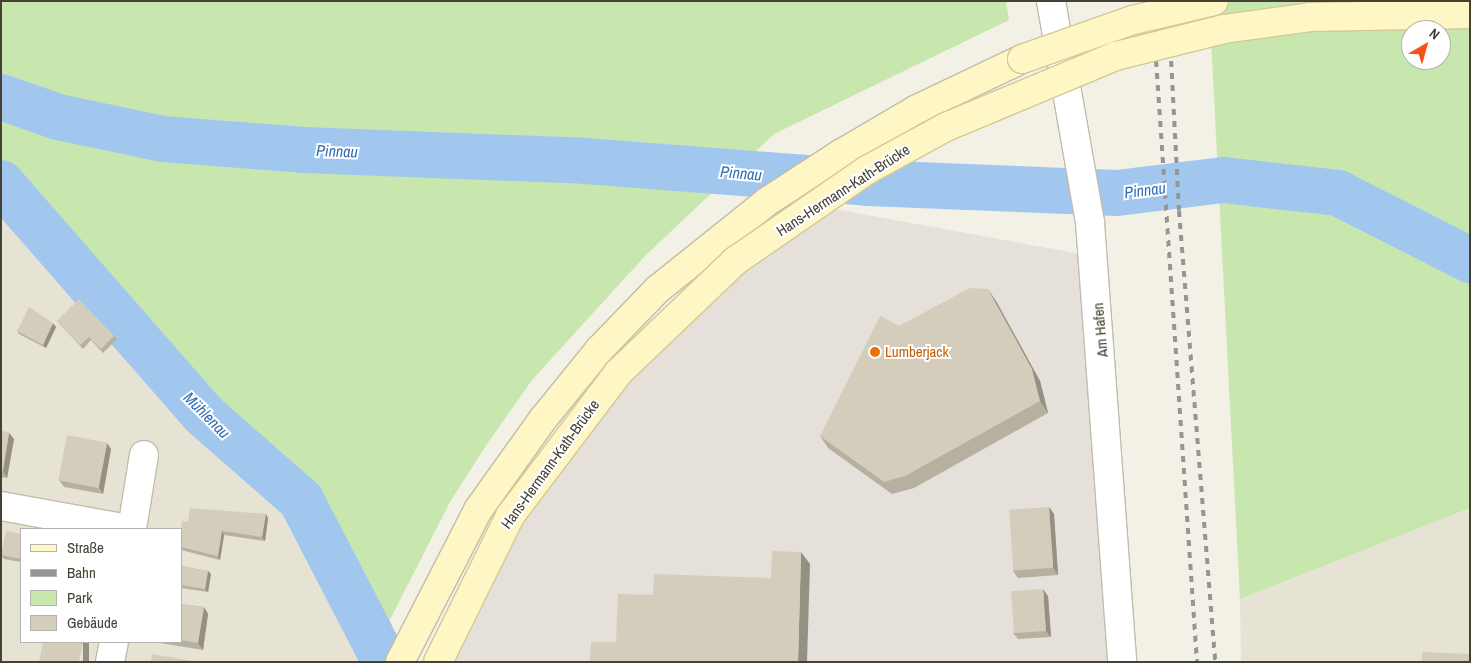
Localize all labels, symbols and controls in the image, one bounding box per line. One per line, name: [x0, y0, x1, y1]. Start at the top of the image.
north arrow: [1401, 20, 1451, 70]
text: N: [1426, 24, 1443, 44]
street label: Hans-Hermann-Kath-Brücke: [773, 140, 913, 240]
water label: Pinnau: [316, 141, 358, 161]
water label: Pinnau: [719, 162, 763, 184]
water label: Pinnau: [1123, 178, 1167, 202]
street label: Am Hafen: [1089, 302, 1111, 358]
place label: Lumberjack: [885, 343, 949, 361]
marker: Lumberjack: [869, 346, 881, 358]
water label: Mühlenau: [180, 388, 234, 442]
street label: Hans-Hermann-Kath-Brücke: [497, 396, 603, 532]
legend: [20, 528, 182, 643]
text: Straße: [67, 537, 104, 558]
text: Bahn: [67, 562, 96, 583]
text: Park: [67, 587, 92, 608]
text: Gebäude: [67, 612, 118, 633]

